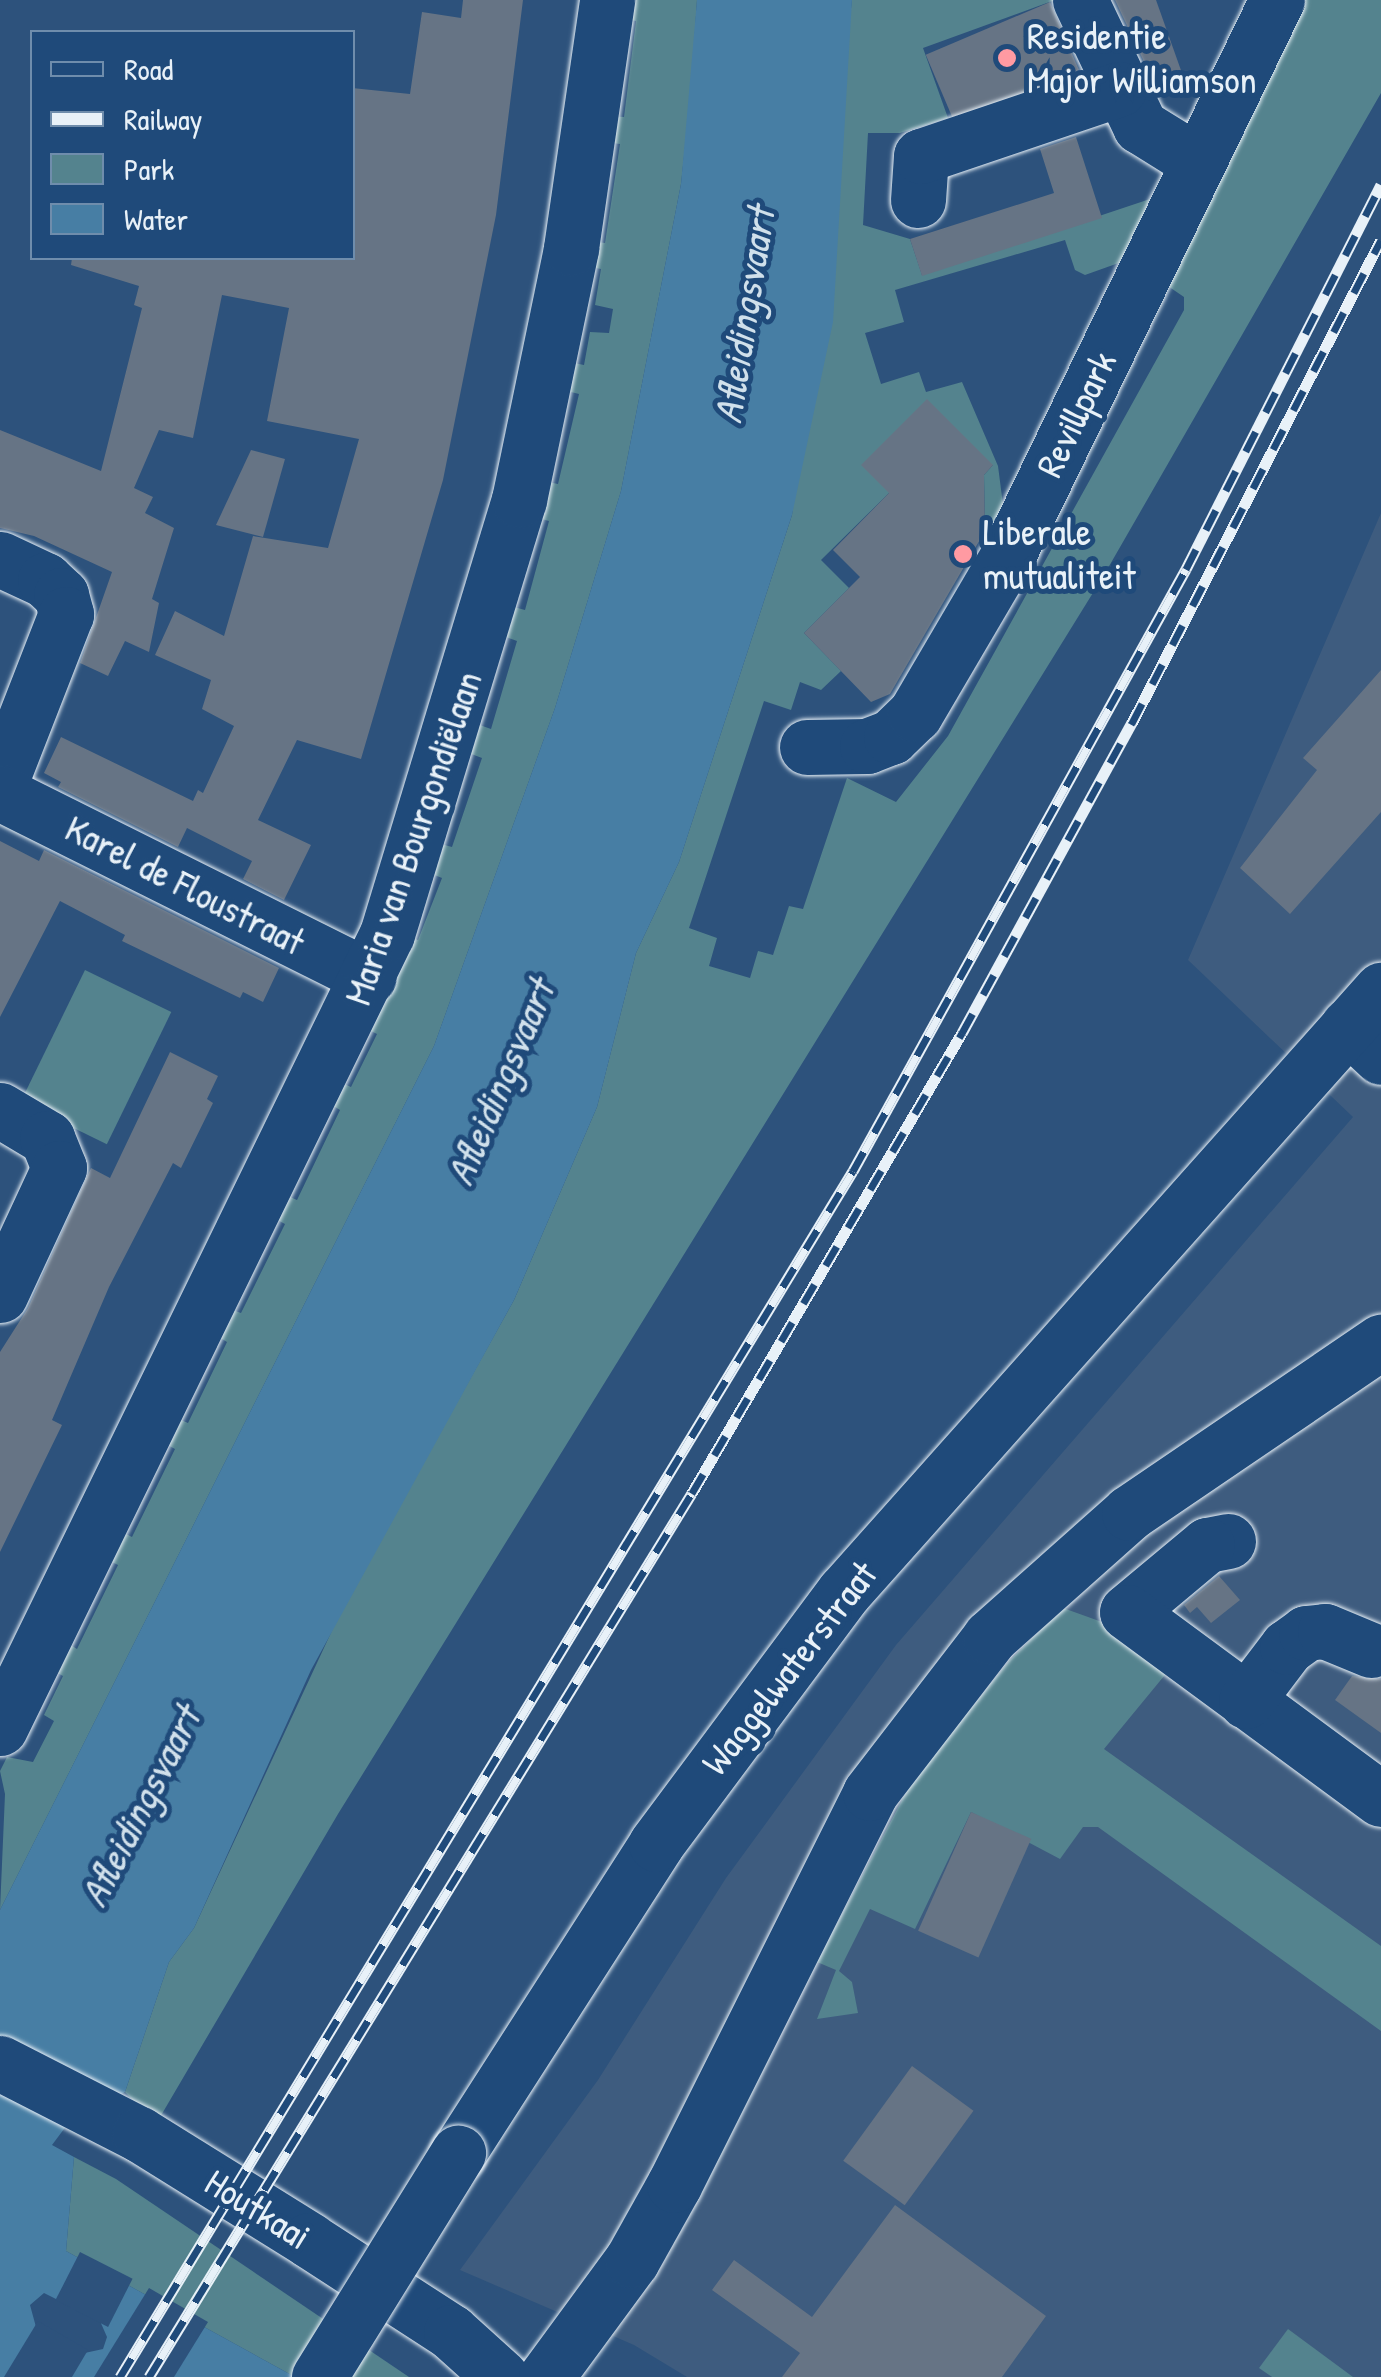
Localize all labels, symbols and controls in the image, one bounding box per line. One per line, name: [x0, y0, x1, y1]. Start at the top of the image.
place label: Residentie Major Williamson: [1027, 13, 1257, 102]
legend: [30, 30, 355, 260]
marker: Residentie Major Williamson: [996, 47, 1018, 69]
text: Road: [124, 49, 173, 89]
text: Railway: [124, 99, 202, 139]
text: Park: [124, 149, 174, 189]
text: Water: [124, 199, 188, 239]
water label: Afleidingsvaart: [702, 204, 784, 426]
street label: Revillpark: [1026, 344, 1126, 484]
place label: Liberale mutualiteit: [983, 509, 1136, 598]
marker: Liberale mutualiteit: [952, 543, 974, 565]
street label: Maria van Bourgondiëlaan: [335, 665, 491, 1011]
street label: Karel de Floustraat: [58, 805, 312, 965]
water label: Afleidingsvaart: [434, 973, 564, 1191]
street label: Waggelwaterstraat: [692, 1552, 886, 1784]
water label: Afleidingsvaart: [68, 1698, 210, 1914]
street label: Houtkaai: [197, 2159, 319, 2259]

